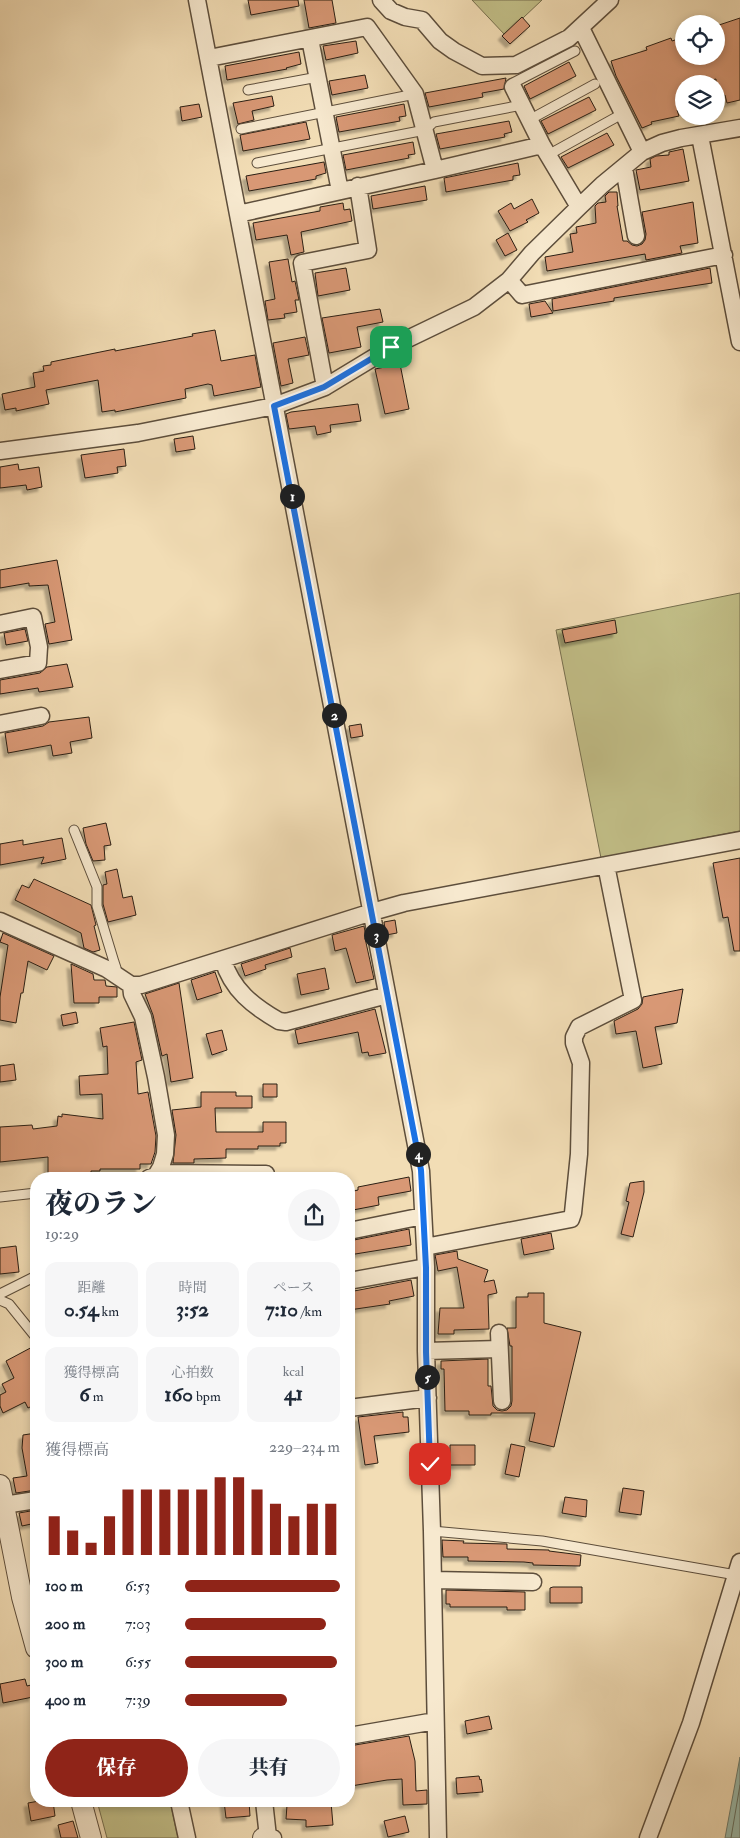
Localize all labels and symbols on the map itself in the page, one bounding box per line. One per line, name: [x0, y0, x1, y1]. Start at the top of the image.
pin: [370, 326, 412, 368]
pin: 1: [280, 484, 304, 508]
pin: 2: [322, 702, 346, 728]
pin: 3: [364, 922, 388, 948]
pin: 4: [406, 1142, 430, 1166]
pin: 5: [414, 1364, 440, 1390]
pin: [409, 1443, 451, 1485]

